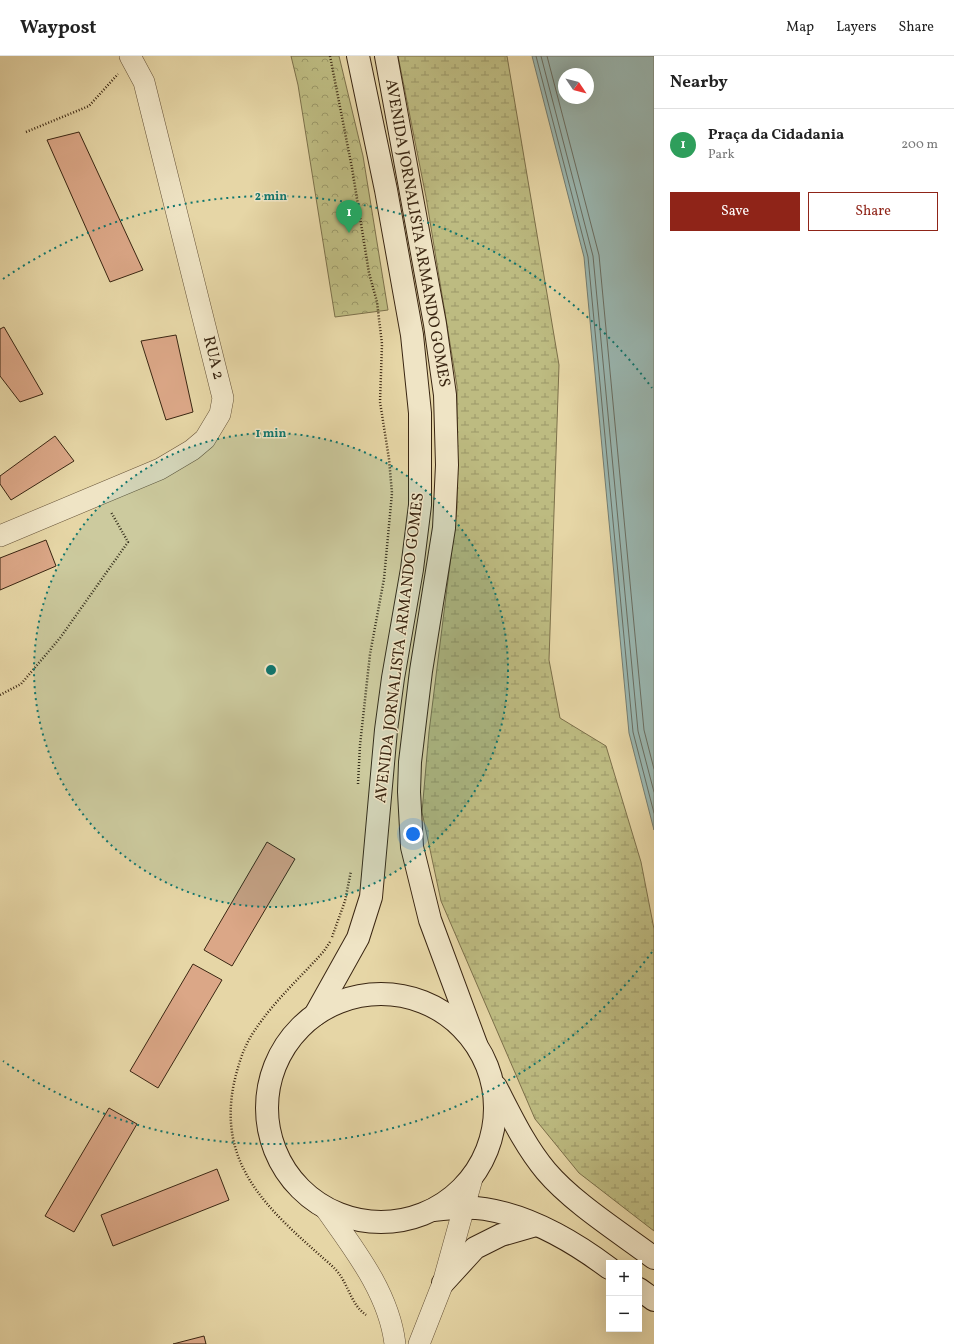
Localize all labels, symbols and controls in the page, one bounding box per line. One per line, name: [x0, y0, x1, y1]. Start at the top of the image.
text: Waypost: [20, 15, 96, 41]
text: Map: [786, 18, 814, 37]
text: Layers: [836, 18, 876, 37]
text: Share: [898, 18, 934, 37]
north arrow: [558, 68, 594, 104]
text: Nearby: [670, 71, 728, 94]
street label: AVENIDA JORNALISTA ARMANDO GOMES: [379, 77, 455, 389]
text: Praça da Cidadania: [708, 125, 844, 146]
text: 1: [680, 136, 686, 154]
text: 200 m: [901, 136, 938, 154]
text: Park: [708, 146, 735, 164]
text: 2 min: [255, 189, 287, 205]
button: Save: [670, 192, 800, 231]
button: Share: [808, 192, 938, 231]
pin: 1: [336, 200, 362, 233]
street label: RUA 2: [197, 334, 229, 382]
text: 1 min: [256, 426, 287, 442]
street label: AVENIDA JORNALISTA ARMANDO GOMES: [370, 492, 430, 804]
centre of rings: [264, 663, 278, 677]
your location: [403, 824, 423, 844]
map controls: [606, 1260, 642, 1332]
button: +: [606, 1260, 642, 1296]
button: −: [606, 1296, 642, 1332]

